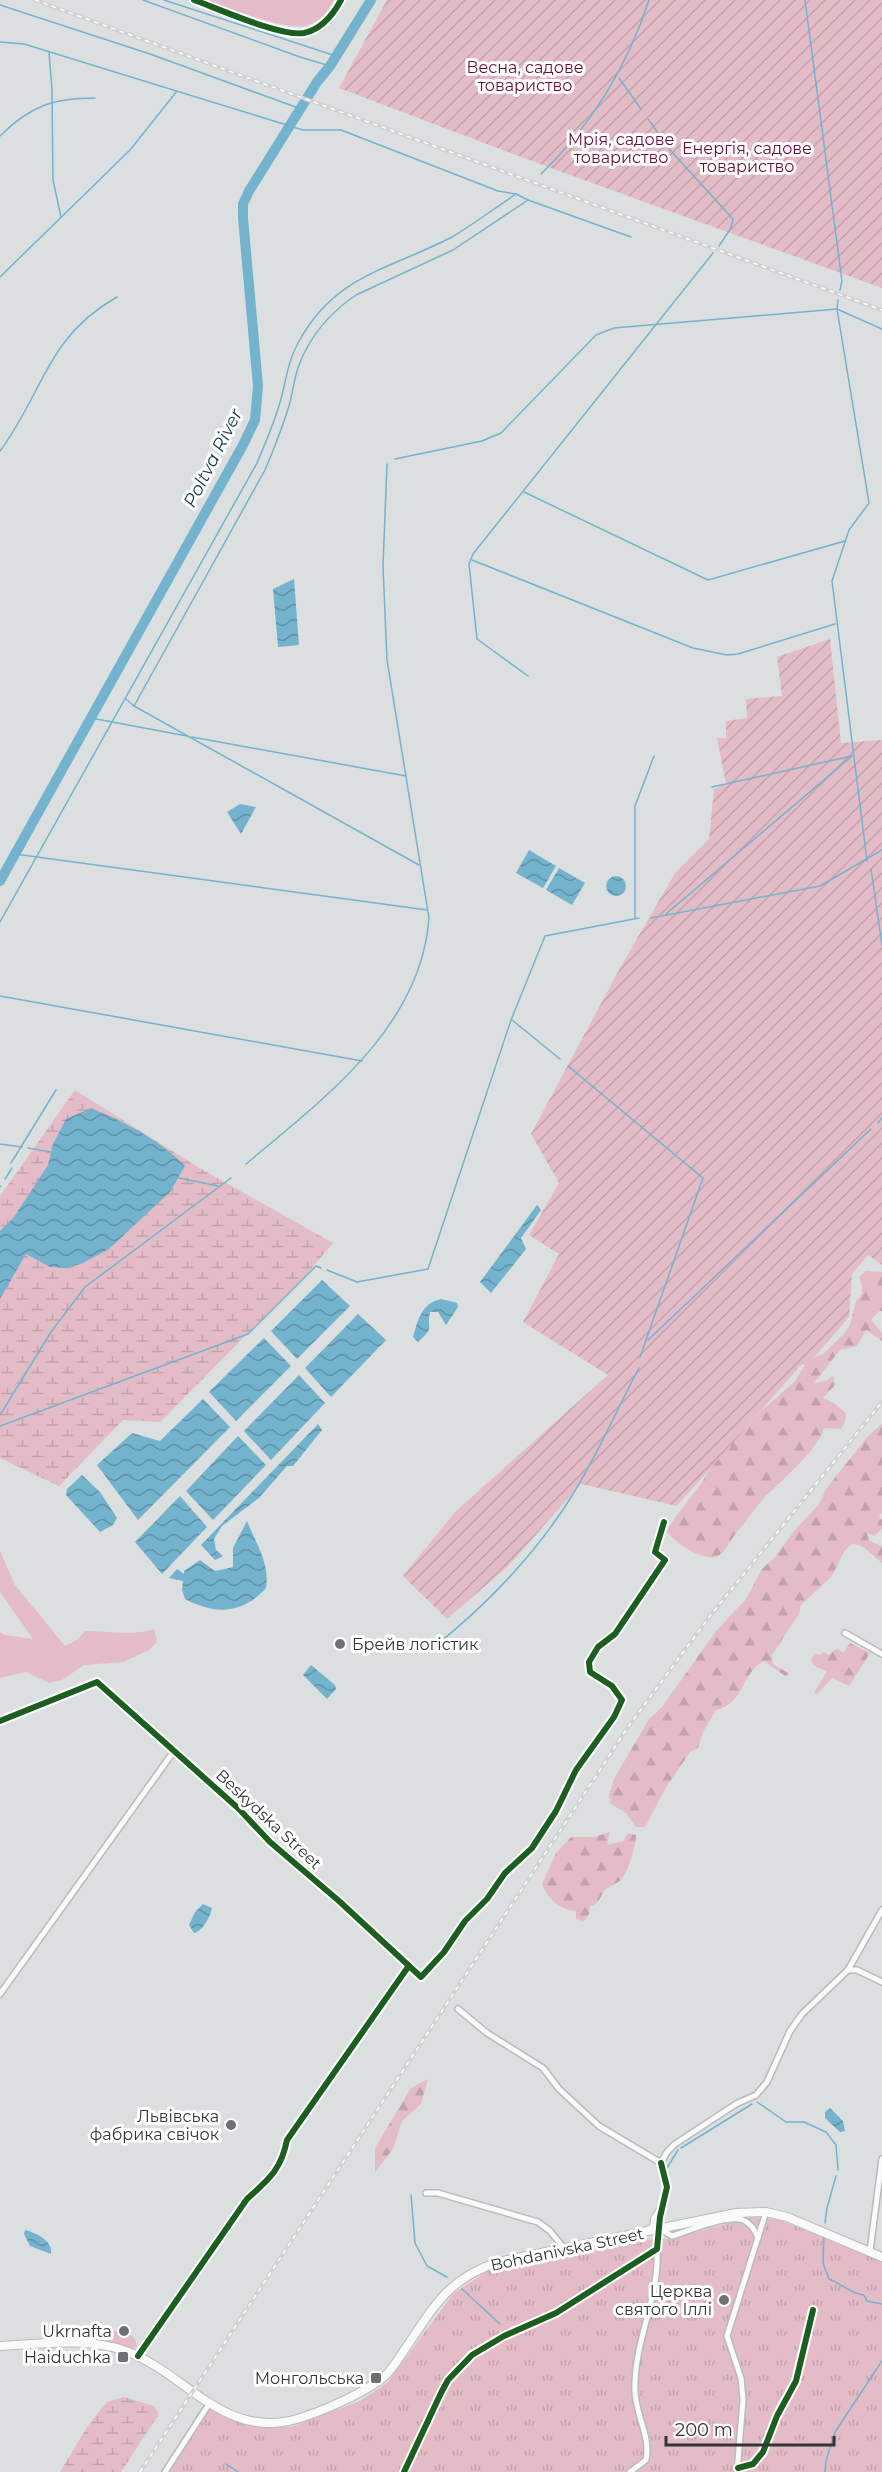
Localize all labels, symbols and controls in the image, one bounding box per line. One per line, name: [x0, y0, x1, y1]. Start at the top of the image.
park label: Весна, садове товариство: [466, 58, 584, 95]
park label: Мрія, садове товариство: [568, 130, 674, 167]
park label: Енергія, садове товариство: [682, 139, 812, 176]
water label: Poltva River: [179, 404, 248, 511]
place label: Брейв логістик: [352, 1635, 479, 1654]
marker: Брейв логістик: [333, 1637, 347, 1651]
street label: Beskydska Street: [212, 1766, 326, 1873]
place label: Львівська фабрика свічок: [90, 2107, 220, 2144]
marker: Львівська фабрика свічок: [224, 2118, 238, 2132]
street label: Bohdanivska Street: [489, 2224, 646, 2275]
place label: Церква святого Іллі: [615, 2282, 712, 2319]
marker: Церква святого Іллі: [717, 2293, 731, 2307]
place label: Ukrnafta: [42, 2322, 112, 2341]
marker: Ukrnafta: [117, 2324, 131, 2338]
place label: Haiduchka: [24, 2348, 111, 2367]
marker: Haiduchka: [116, 2350, 130, 2364]
place label: Монгольська: [255, 2369, 364, 2388]
marker: Монгольська: [369, 2371, 383, 2385]
scale bar: [666, 2409, 834, 2447]
text: 200 m: [675, 2419, 733, 2441]

